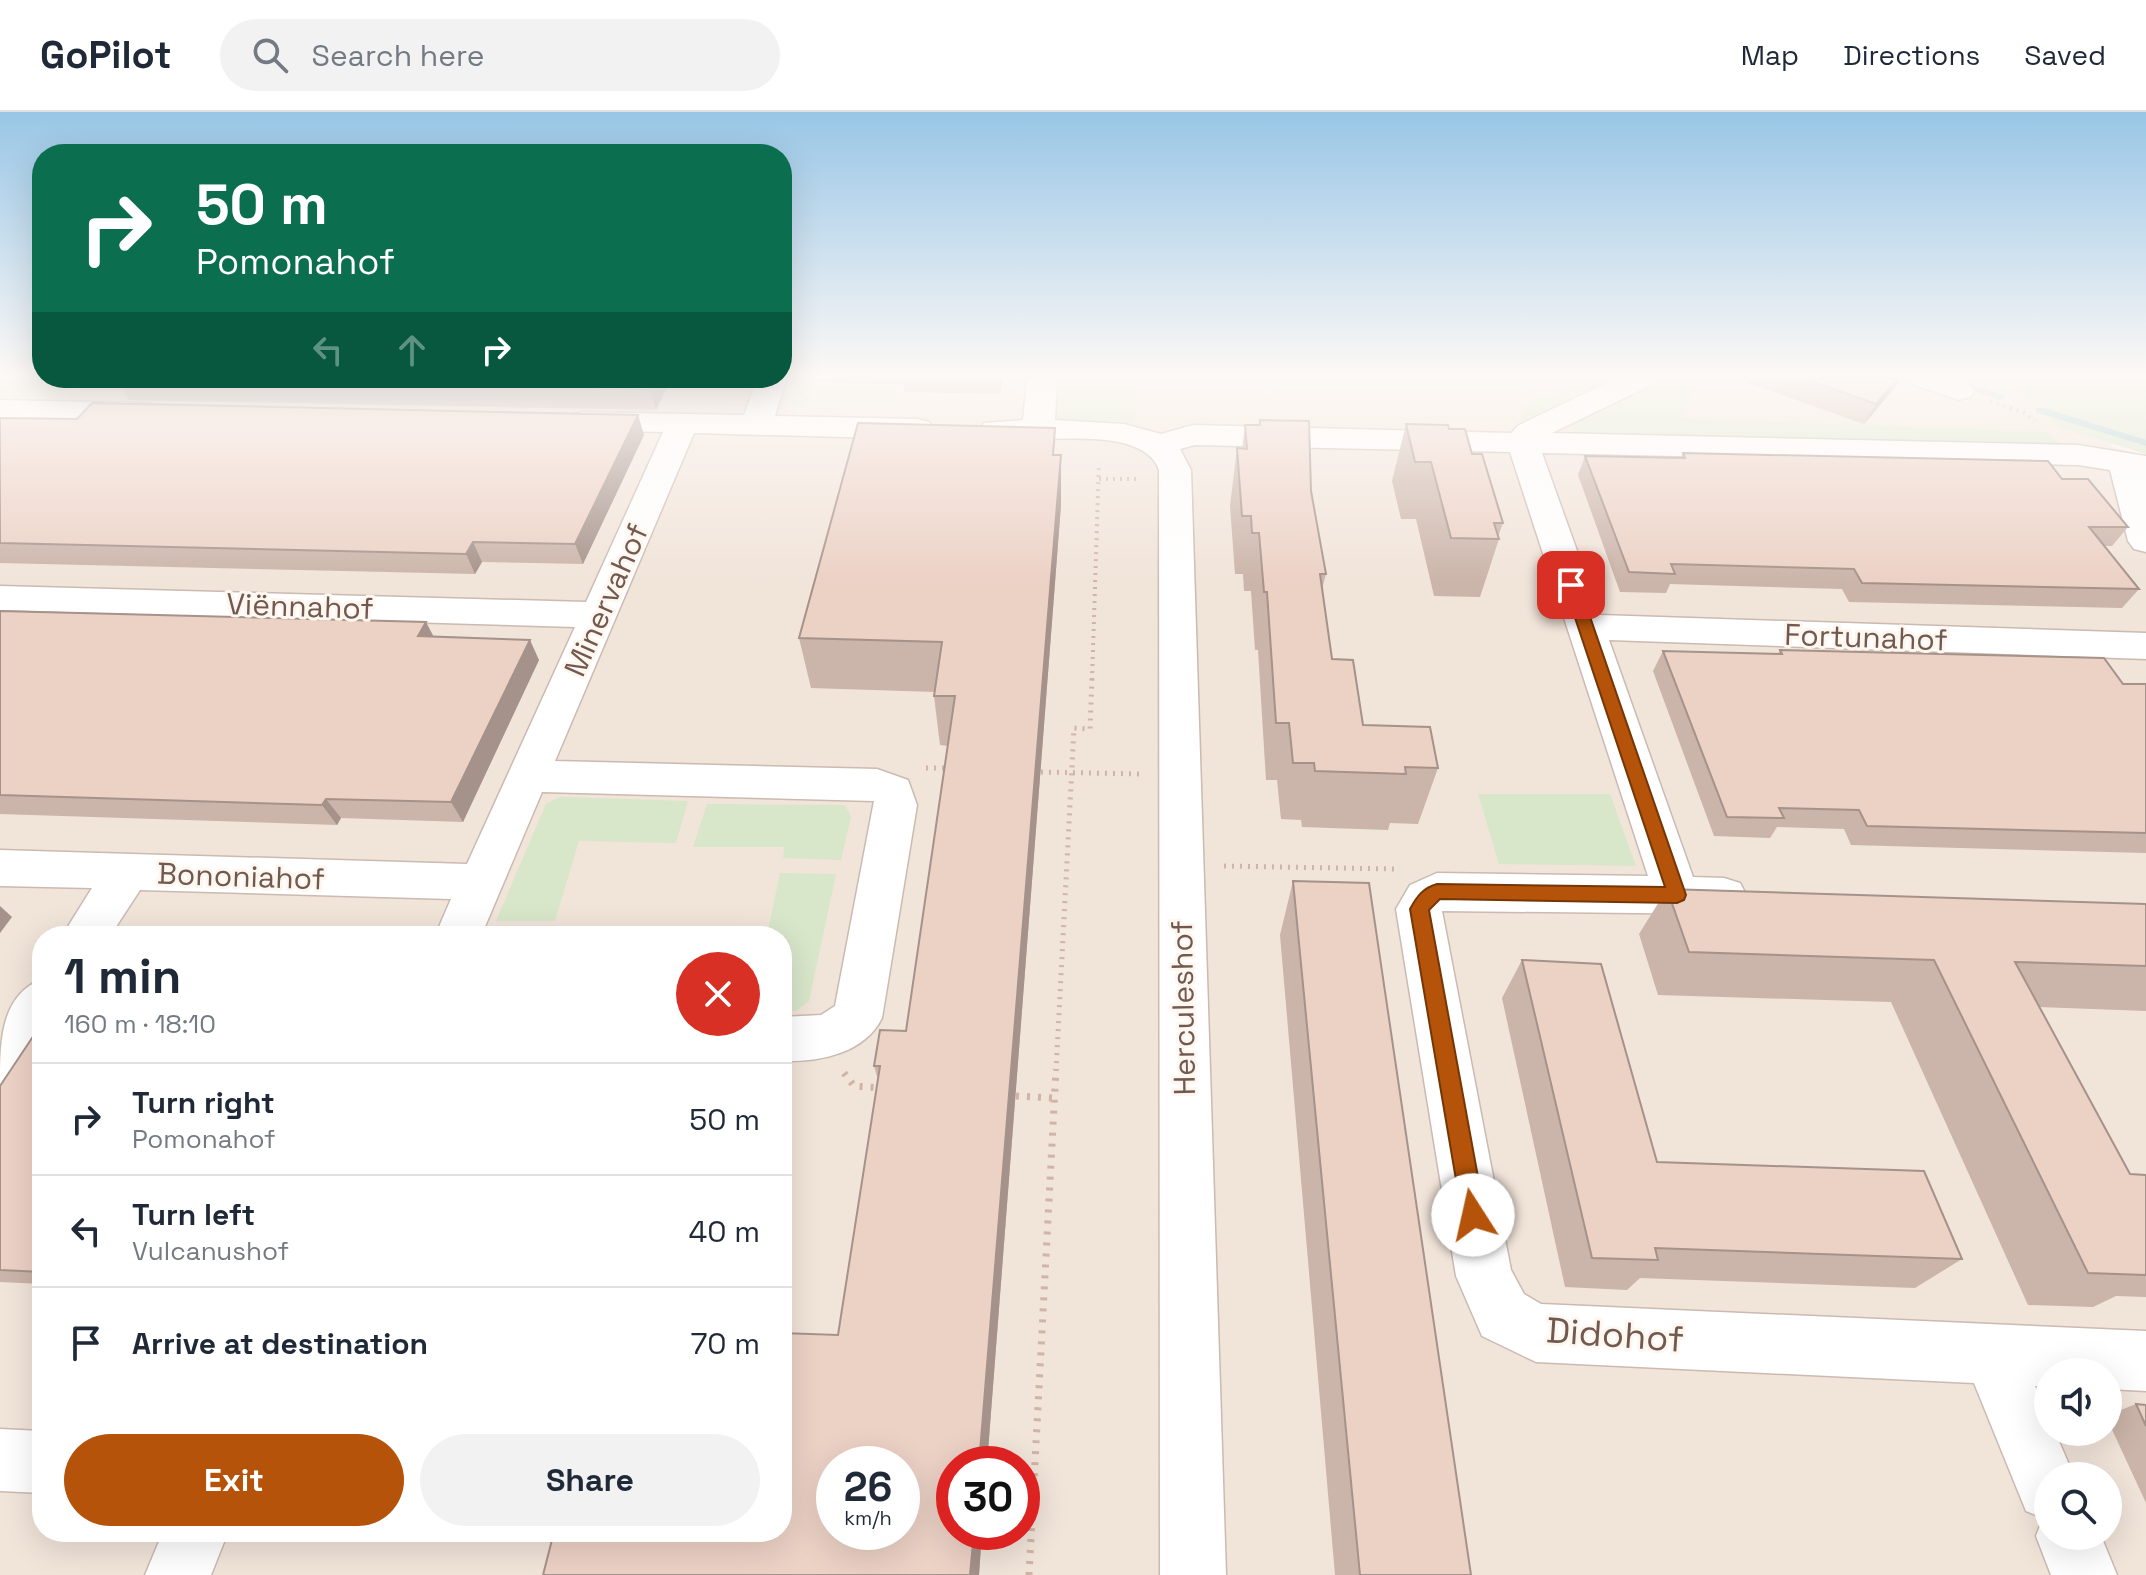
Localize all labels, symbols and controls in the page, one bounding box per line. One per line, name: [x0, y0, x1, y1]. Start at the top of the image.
search box: [220, 19, 780, 91]
text: GoPilot: [40, 31, 172, 79]
icon: search: [248, 33, 292, 77]
text: Search here: [312, 36, 484, 75]
text: Map: [1741, 37, 1799, 73]
text: Directions: [1843, 37, 1980, 73]
text: Saved: [2024, 37, 2106, 73]
text: 50 m: [196, 169, 328, 240]
icon: right: [64, 176, 168, 280]
text: Pomonahof: [196, 239, 395, 285]
icon: left: [306, 328, 350, 372]
icon: ahead: [390, 328, 434, 372]
icon: right: [474, 328, 518, 372]
street label: Minervahof: [555, 517, 657, 683]
pin: [1537, 551, 1605, 619]
icon: arrive: [1549, 563, 1593, 607]
street label: Viënnahof: [226, 584, 374, 628]
street label: Fortunahof: [1784, 615, 1948, 659]
street label: Bononiahof: [156, 854, 326, 898]
street label: Herculeshof: [1162, 920, 1204, 1096]
text: 1 min: [64, 946, 181, 1007]
button: close: [676, 952, 760, 1036]
text: 160 m · 18:10: [64, 1007, 216, 1041]
text: Turn right: [132, 1083, 275, 1122]
icon: right: [64, 1097, 108, 1141]
text: 50 m: [689, 1100, 760, 1139]
text: Pomonahof: [132, 1122, 276, 1156]
position arrow: [1431, 1173, 1515, 1257]
text: Turn left: [132, 1195, 255, 1234]
icon: left: [64, 1209, 108, 1253]
text: 40 m: [689, 1212, 760, 1251]
text: Vulcanushof: [132, 1234, 289, 1268]
street label: Didohof: [1545, 1307, 1685, 1363]
icon: arrive: [64, 1321, 108, 1365]
text: Arrive at destination: [132, 1324, 428, 1363]
text: 70 m: [691, 1324, 760, 1363]
map controls: [2034, 1358, 2122, 1550]
button: sound: [2034, 1358, 2122, 1446]
button: Exit: [64, 1434, 404, 1526]
button: Share: [420, 1434, 760, 1526]
speed limit sign: 30: [936, 1446, 1040, 1550]
text: 26: [844, 1462, 892, 1513]
button: search: [2034, 1462, 2122, 1550]
text: km/h: [844, 1505, 892, 1531]

